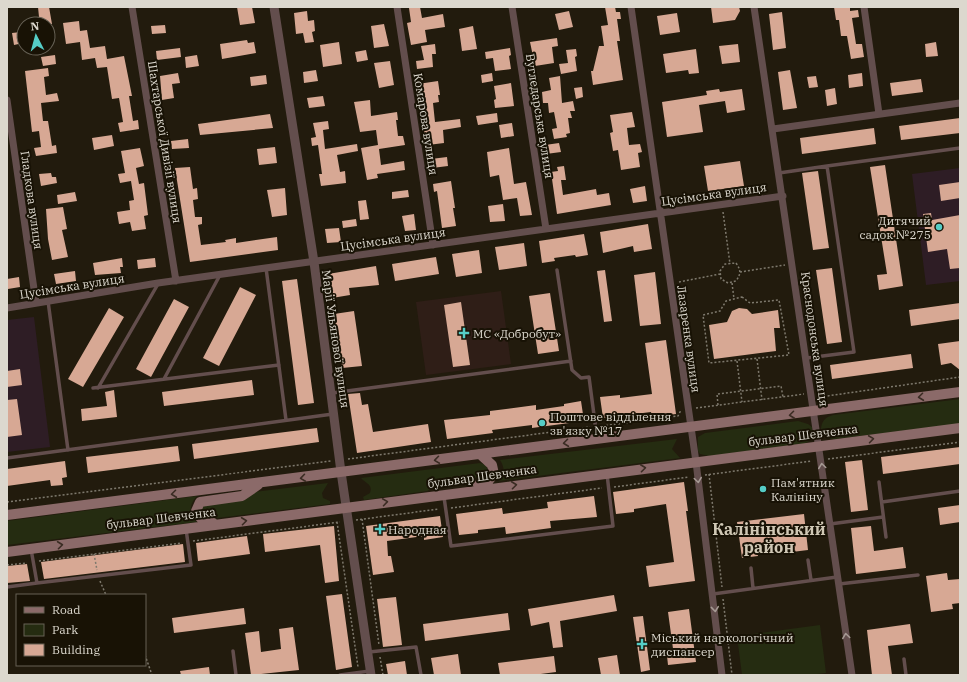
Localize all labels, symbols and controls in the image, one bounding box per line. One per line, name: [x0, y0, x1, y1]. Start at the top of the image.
north arrow: [16, 16, 56, 56]
text: N: [30, 19, 40, 33]
street label: Вугледарська вулиця: [523, 52, 557, 180]
street label: Шахтарської Дивізії вулиця: [145, 60, 185, 224]
street label: Комарова вулиця: [411, 72, 441, 176]
street label: Гладкова вулиця: [18, 150, 46, 250]
street label: Цусімська вулиця: [660, 179, 768, 209]
place label: Дитячий садок №275: [859, 213, 931, 242]
marker: Дитячий садок №275: [934, 222, 944, 232]
street label: Цусімська вулиця: [339, 224, 447, 254]
street label: Марії Ульянової вулиця: [319, 269, 353, 409]
street label: Цусімська вулиця: [18, 270, 126, 302]
street label: Краснодонська вулиця: [798, 270, 832, 408]
street label: Лазаренка вулиця: [674, 284, 704, 394]
place label: МС «Добробут»: [473, 326, 561, 341]
marker: МС «Добробут»: [458, 327, 470, 339]
one-way arrow: [918, 393, 924, 402]
place label: Поштове відділення зв'язку №17: [550, 409, 672, 438]
one-way arrow: [789, 410, 796, 419]
marker: Поштове відділення зв'язку №17: [537, 418, 547, 428]
street label: бульвар Шевченка: [747, 421, 859, 449]
one-way arrow: [868, 435, 874, 444]
one-way arrow: [563, 438, 569, 447]
one-way arrow: [434, 455, 440, 464]
street label: бульвар Шевченка: [426, 461, 538, 491]
one-way arrow: [818, 463, 827, 469]
one-way arrow: [640, 464, 646, 473]
one-way arrow: [300, 473, 306, 482]
place label: Пам'ятник Калініну: [771, 475, 835, 504]
one-way arrow: [693, 477, 702, 483]
one-way arrow: [511, 481, 517, 490]
marker: Пам'ятник Калініну: [758, 484, 768, 494]
one-way arrow: [171, 489, 177, 498]
one-way arrow: [382, 498, 388, 507]
street label: бульвар Шевченка: [105, 504, 217, 532]
one-way arrow: [241, 517, 247, 526]
district label: Калінінський район: [712, 519, 826, 557]
place label: Народная: [388, 522, 447, 537]
marker: Народная: [375, 524, 385, 534]
one-way arrow: [56, 541, 63, 550]
legend: [16, 594, 146, 666]
text: Road: [52, 602, 81, 617]
one-way arrow: [710, 606, 719, 612]
text: Park: [52, 622, 78, 637]
place label: Міський наркологічний диспансер: [651, 630, 794, 659]
one-way arrow: [842, 633, 851, 639]
marker: Міський наркологічний диспансер: [636, 638, 648, 650]
text: Building: [52, 642, 100, 657]

